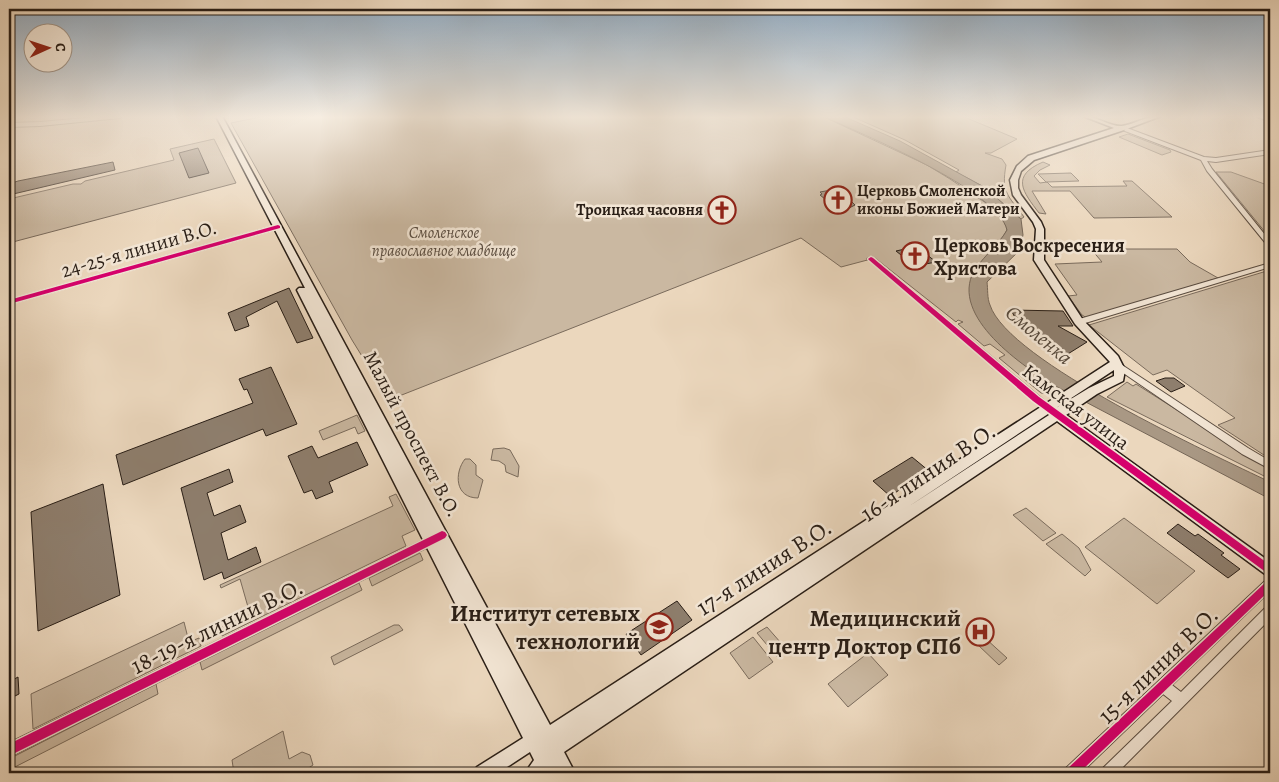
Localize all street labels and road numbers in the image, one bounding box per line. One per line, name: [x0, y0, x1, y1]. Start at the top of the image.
street label: 24-25-я линии В.О.: [58, 214, 220, 284]
street label: Малый проспект В.О.: [357, 346, 467, 522]
street label: Камская улица: [1017, 358, 1136, 457]
street label: 16-я линия В.О.: [854, 415, 1002, 529]
street label: 17-я линия В.О.: [690, 511, 838, 623]
street label: 18-19-я линии В.О.: [125, 570, 309, 682]
street label: 15-я линия В.О.: [1091, 599, 1225, 731]

